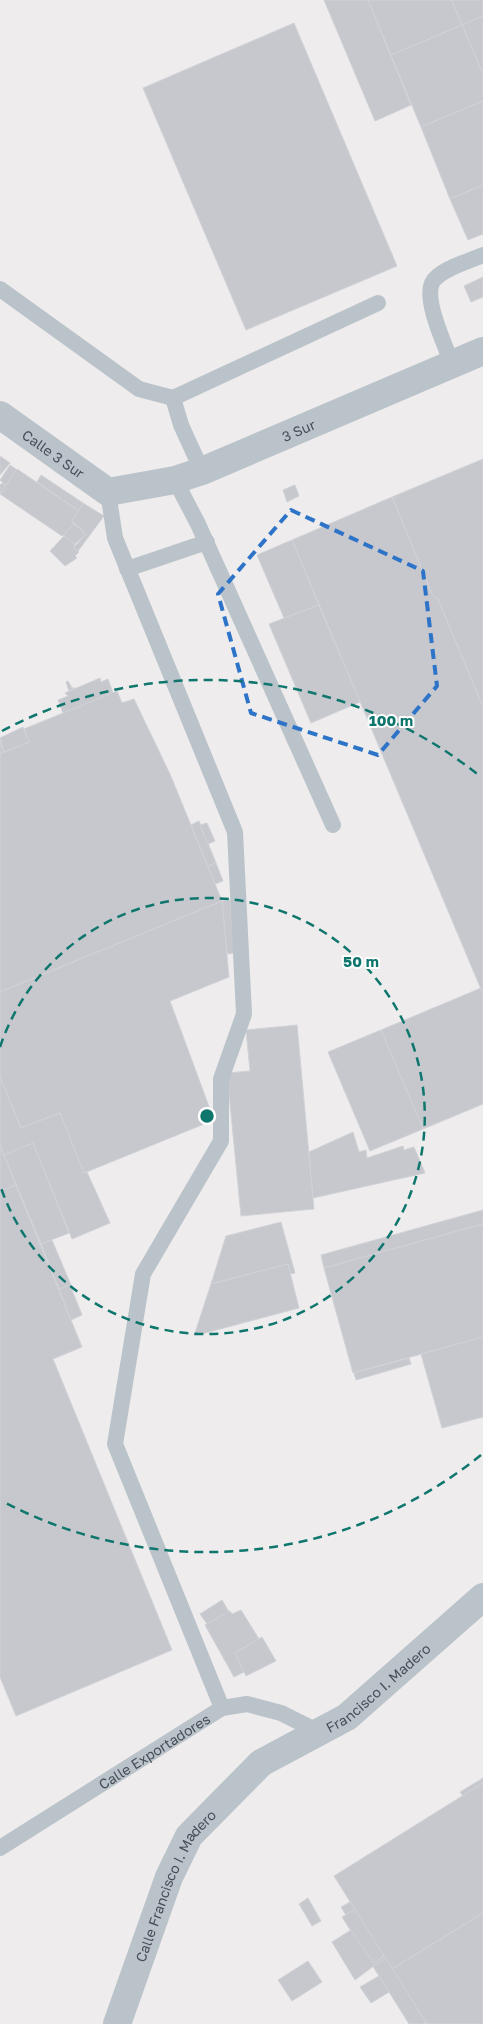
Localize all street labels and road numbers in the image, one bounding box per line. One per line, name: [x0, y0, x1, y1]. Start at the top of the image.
street label: 3 Sur: [279, 415, 318, 444]
street label: Calle 3 Sur: [19, 425, 89, 482]
street label: Francisco I. Madero: [323, 1639, 434, 1735]
street label: Calle Exportadores: [95, 1709, 213, 1792]
street label: Calle Francisco I. Madero: [131, 1806, 219, 1964]

